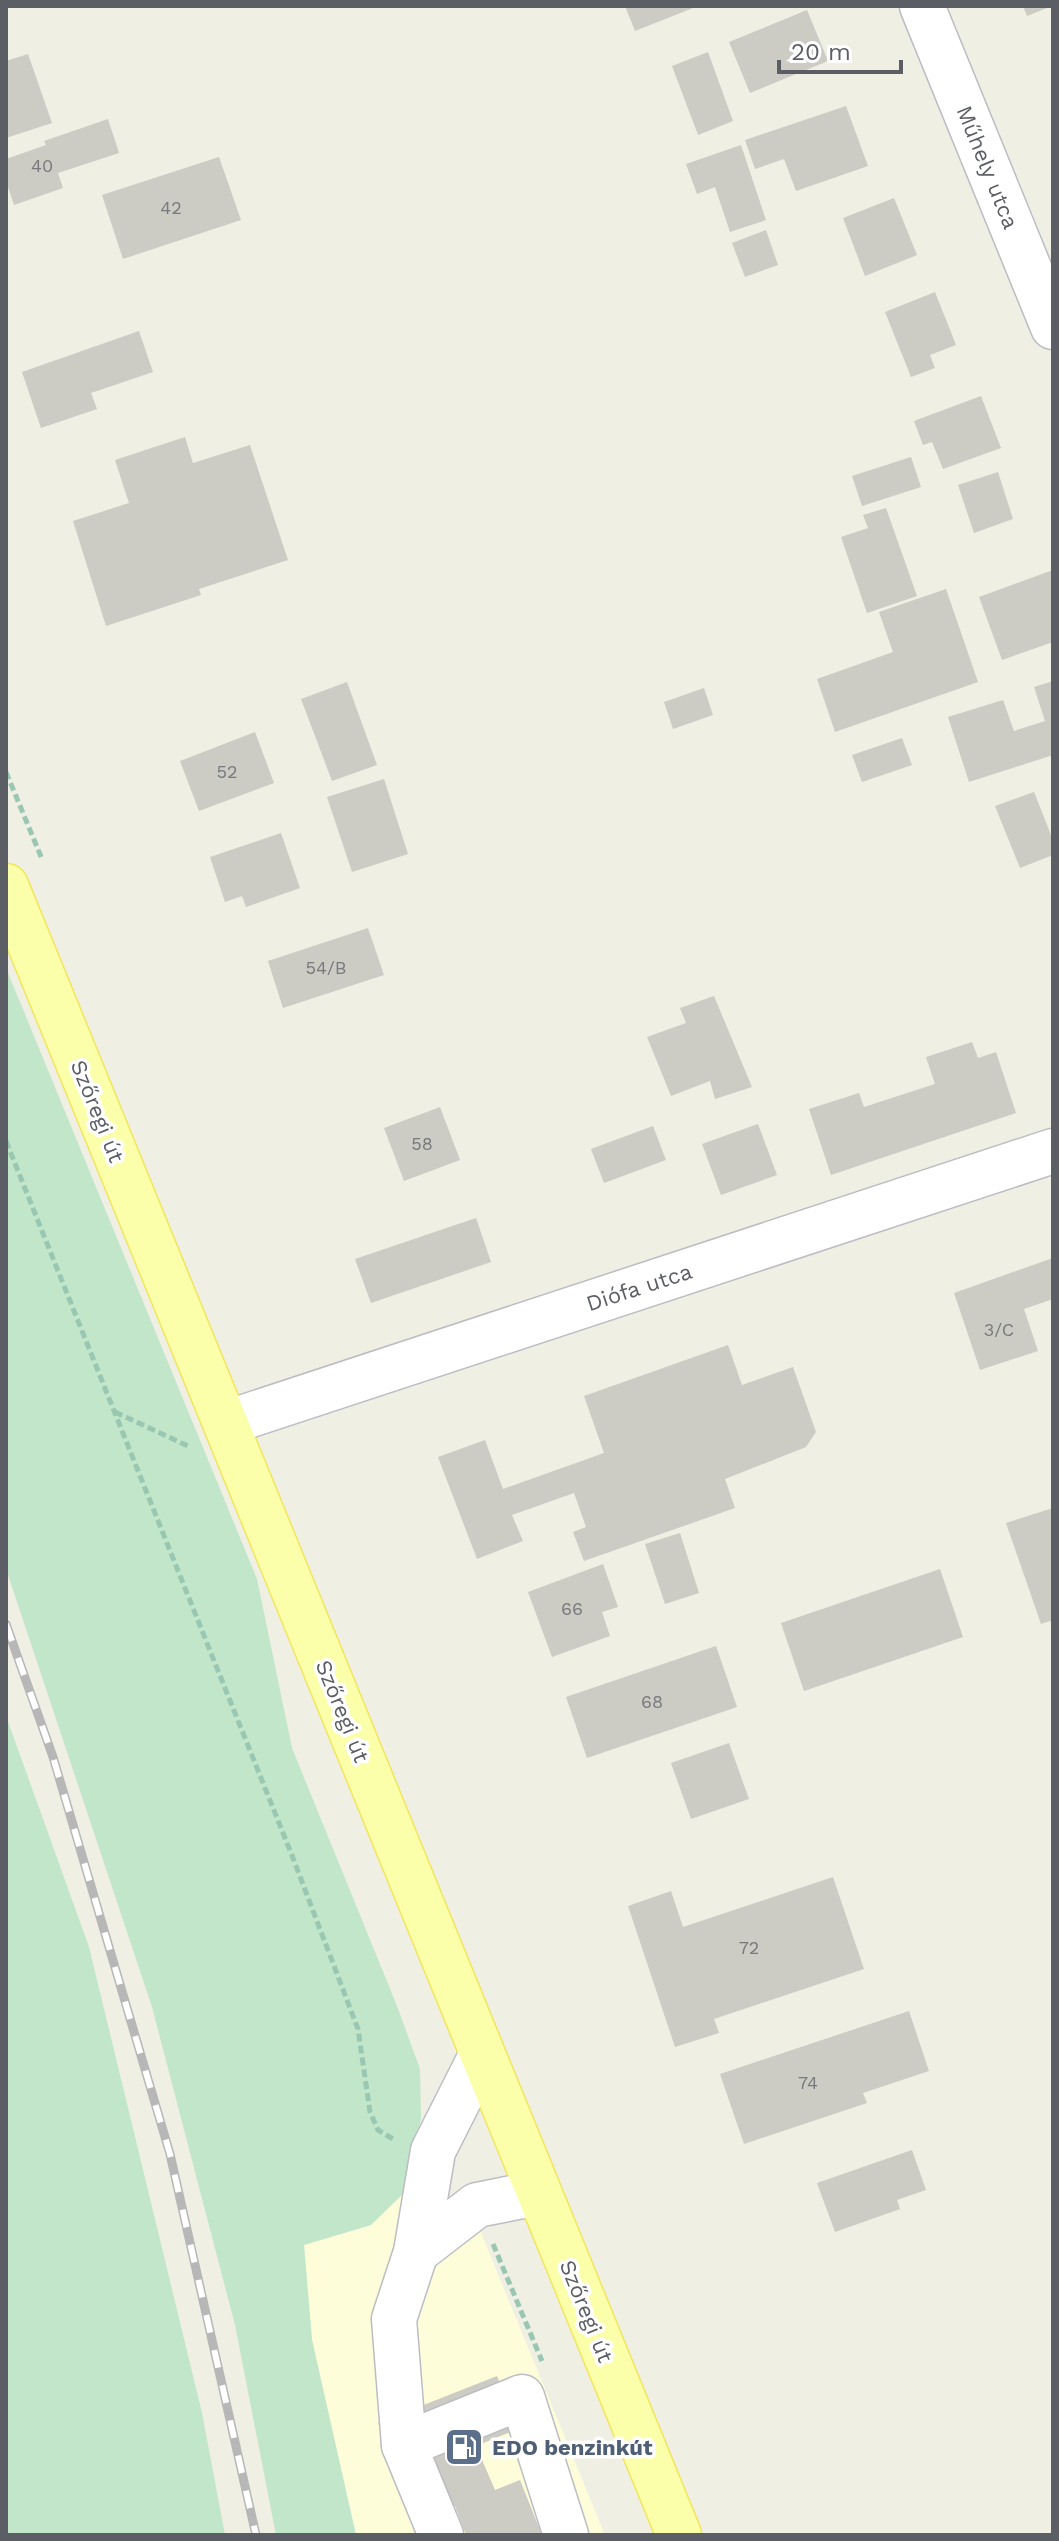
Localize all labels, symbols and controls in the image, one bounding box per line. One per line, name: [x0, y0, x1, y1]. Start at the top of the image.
scale bar: [779, 24, 901, 74]
text: 20 m: [791, 38, 851, 66]
street label: Műhely utca: [951, 102, 1024, 232]
house number: 40: [31, 155, 53, 176]
house number: 42: [160, 197, 182, 218]
house number: 52: [217, 761, 237, 782]
house number: 54/B: [305, 957, 347, 978]
street label: Szőregi út: [66, 1056, 129, 1166]
house number: 58: [411, 1133, 433, 1154]
street label: Diófa utca: [583, 1259, 695, 1316]
house number: 3/C: [984, 1319, 1014, 1340]
house number: 66: [561, 1598, 583, 1619]
street label: Szőregi út: [311, 1656, 374, 1766]
house number: 68: [641, 1691, 663, 1712]
house number: 72: [739, 1937, 759, 1958]
house number: 74: [798, 2072, 818, 2093]
street label: Szőregi út: [555, 2256, 618, 2366]
fuel station icon: EDO benzinkút: [443, 2426, 485, 2468]
place label: EDO benzinkút: [492, 2435, 653, 2460]

